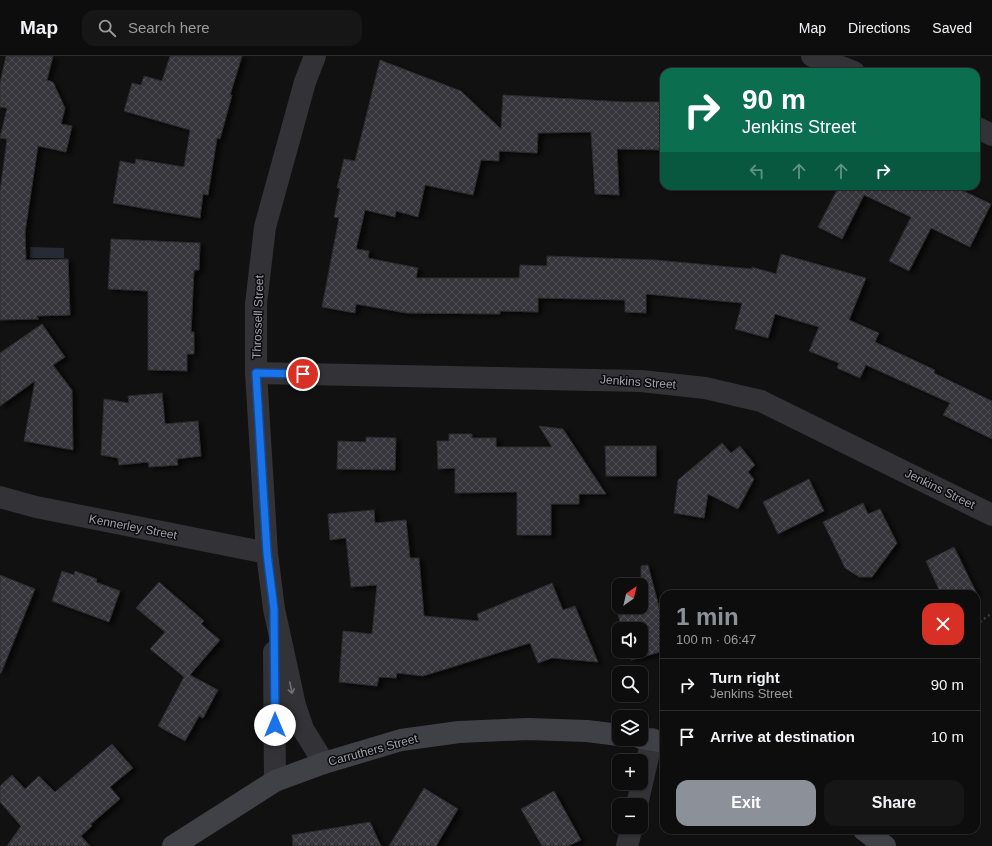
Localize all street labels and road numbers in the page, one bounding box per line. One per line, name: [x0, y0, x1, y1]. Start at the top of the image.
street label: Throssell Street: [250, 274, 266, 359]
street label: Jenkins Street: [600, 372, 677, 392]
street label: Jenkins Street: [903, 466, 978, 512]
street label: Kennerley Street: [88, 512, 179, 543]
street label: Carruthers Street: [327, 731, 420, 769]

